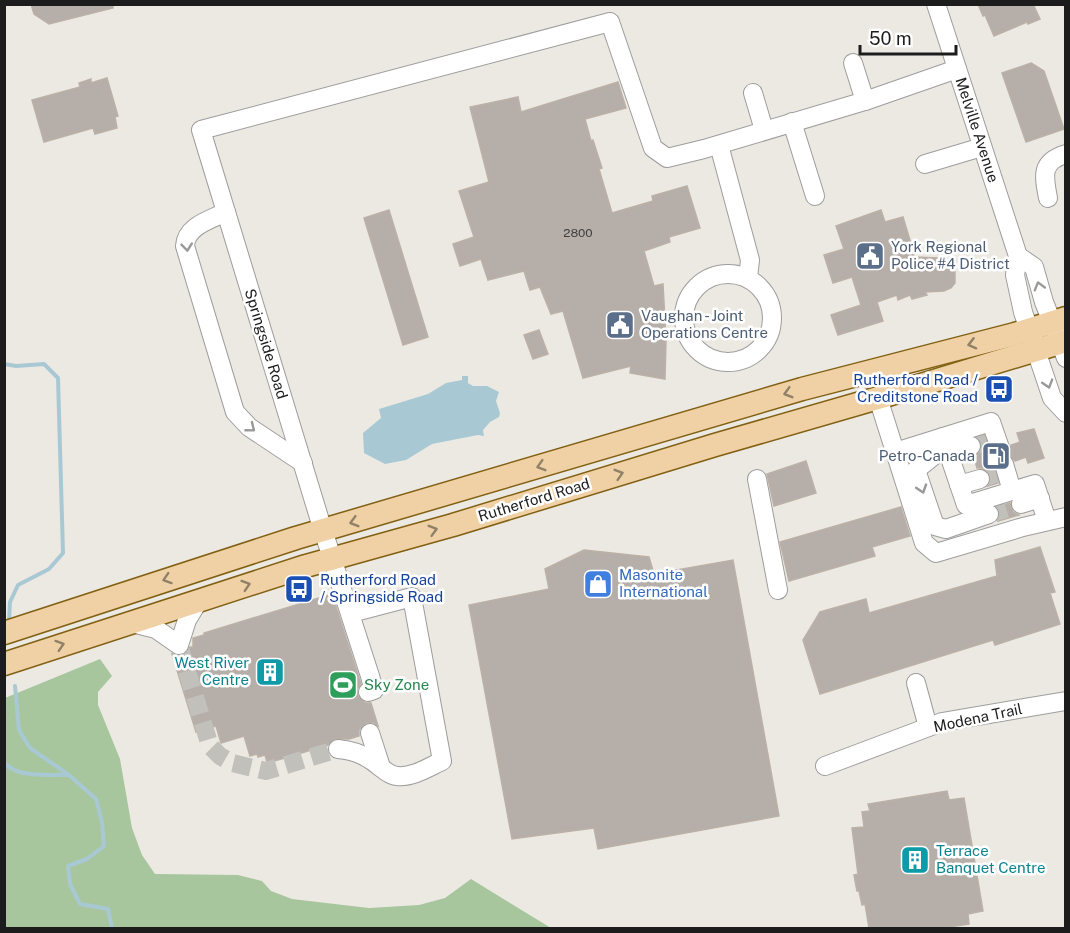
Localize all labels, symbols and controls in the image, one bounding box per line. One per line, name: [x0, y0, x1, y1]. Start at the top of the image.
scale bar: [860, 18, 956, 56]
text: 50 m: [869, 28, 912, 49]
street label: Melville Avenue: [952, 75, 1002, 184]
house number: 2800: [563, 226, 593, 240]
place label: York Regional Police #4 District: [891, 238, 1010, 272]
public building icon: York Regional Police #4 District: [854, 240, 886, 272]
one-way arrow: [180, 242, 193, 252]
one-way arrow: [1034, 281, 1046, 292]
street label: Springside Road: [242, 287, 291, 401]
place label: Vaughan - Joint Operations Centre: [641, 307, 768, 341]
public building icon: Vaughan - Joint Operations Centre: [604, 309, 636, 341]
one-way arrow: [968, 337, 978, 350]
place label: Rutherford Road / Creditstone Road: [853, 371, 979, 405]
bus stop icon: Rutherford Road / Creditstone Road: [983, 373, 1015, 405]
one-way arrow: [1041, 378, 1053, 389]
one-way arrow: [783, 386, 794, 398]
one-way arrow: [244, 421, 255, 432]
fuel station icon: Petro-Canada: [980, 440, 1012, 472]
place label: Petro-Canada: [879, 447, 975, 464]
one-way arrow: [536, 459, 547, 471]
one-way arrow: [613, 469, 624, 481]
street label: Rutherford Road: [476, 474, 592, 525]
one-way arrow: [915, 483, 928, 494]
one-way arrow: [349, 515, 360, 527]
one-way arrow: [428, 525, 438, 538]
place label: Masonite International: [619, 566, 708, 600]
shop icon: Masonite International: [582, 568, 614, 600]
place label: Rutherford Road / Springside Road: [320, 571, 443, 605]
one-way arrow: [162, 572, 173, 584]
bus stop icon: Rutherford Road / Springside Road: [283, 573, 315, 605]
one-way arrow: [240, 580, 251, 592]
one-way arrow: [54, 640, 65, 652]
place label: West River Centre: [174, 654, 249, 688]
building icon: West River Centre: [254, 656, 286, 688]
sports icon: Sky Zone: [327, 669, 359, 701]
place label: Sky Zone: [364, 676, 429, 693]
street label: Modena Trail: [932, 700, 1024, 735]
place label: Terrace Banquet Centre: [936, 842, 1046, 876]
building icon: Terrace Banquet Centre: [899, 844, 931, 876]

